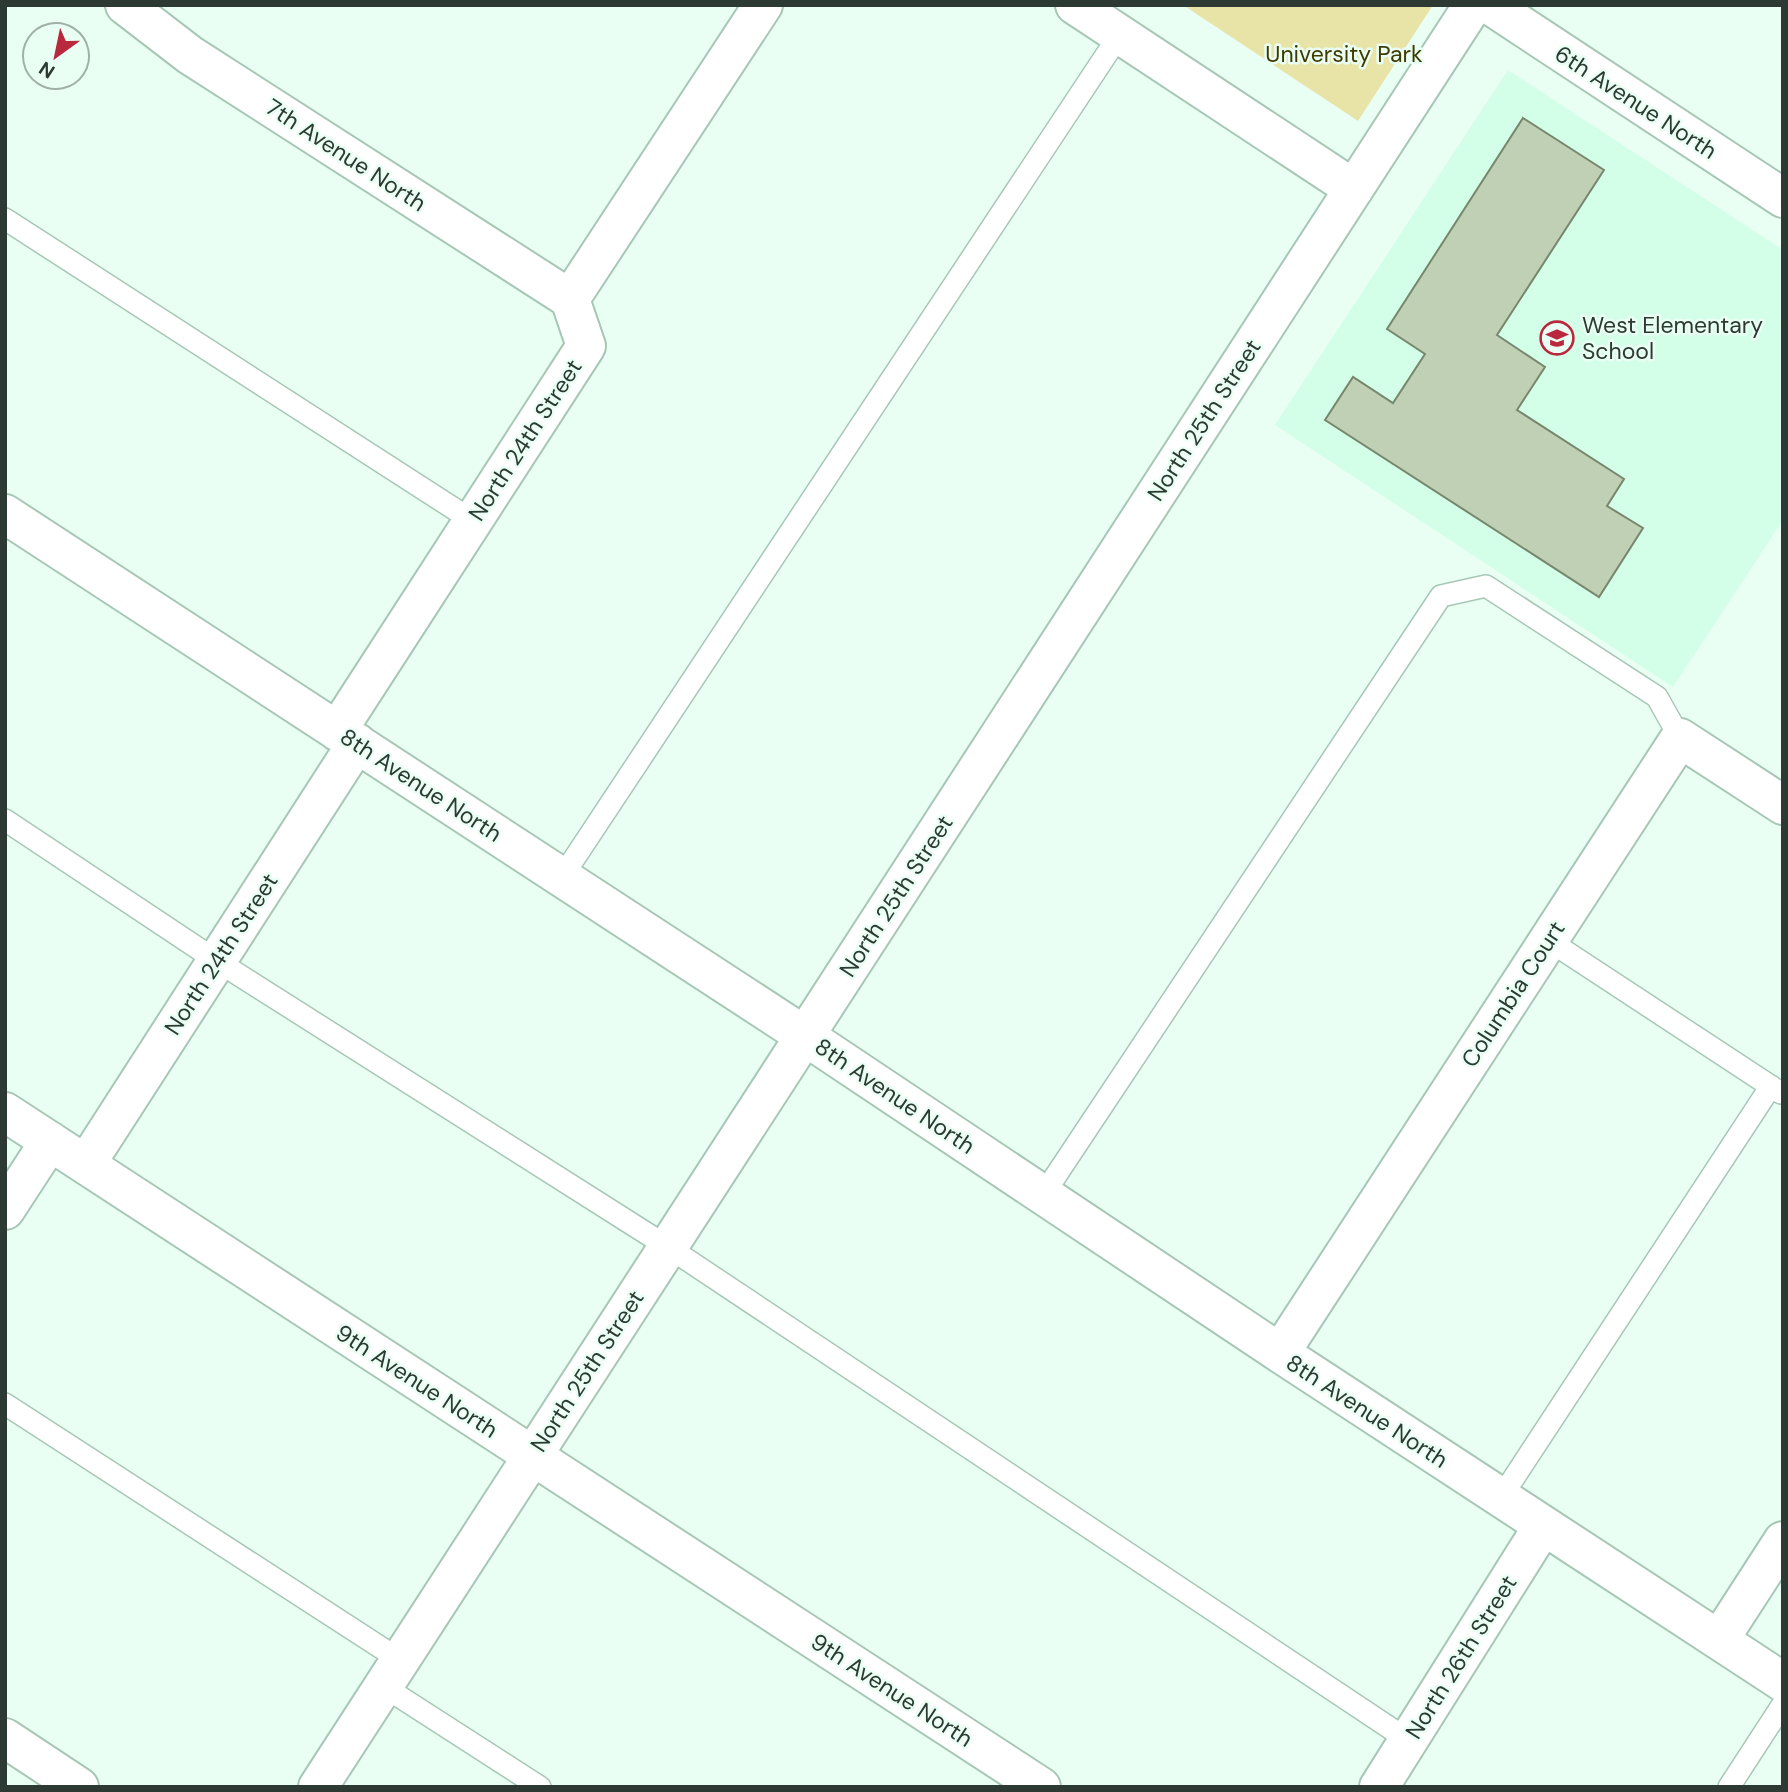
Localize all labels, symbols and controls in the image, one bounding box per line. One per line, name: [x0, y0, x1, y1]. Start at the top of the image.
north arrow: [21, 21, 91, 91]
street label: 6th Avenue North: [1549, 38, 1723, 166]
park label: University Park: [1265, 39, 1423, 69]
text: N: [34, 56, 60, 84]
street label: 7th Avenue North: [260, 92, 432, 218]
place label: West Elementary School: [1582, 310, 1763, 366]
school or university icon: West Elementary School: [1538, 319, 1576, 357]
street label: North 25th Street: [1140, 333, 1268, 507]
street label: North 24th Street: [462, 354, 588, 526]
street label: 8th Avenue North: [334, 722, 508, 848]
street label: North 25th Street: [832, 809, 960, 983]
street label: North 24th Street: [158, 868, 284, 1040]
street label: Columbia Court: [1455, 915, 1571, 1073]
street label: 8th Avenue North: [809, 1031, 981, 1161]
street label: North 25th Street: [523, 1284, 651, 1458]
street label: 9th Avenue North: [330, 1317, 504, 1445]
street label: 8th Avenue North: [1280, 1348, 1454, 1474]
street label: North 26th Street: [1399, 1569, 1523, 1745]
street label: 9th Avenue North: [805, 1626, 979, 1754]

